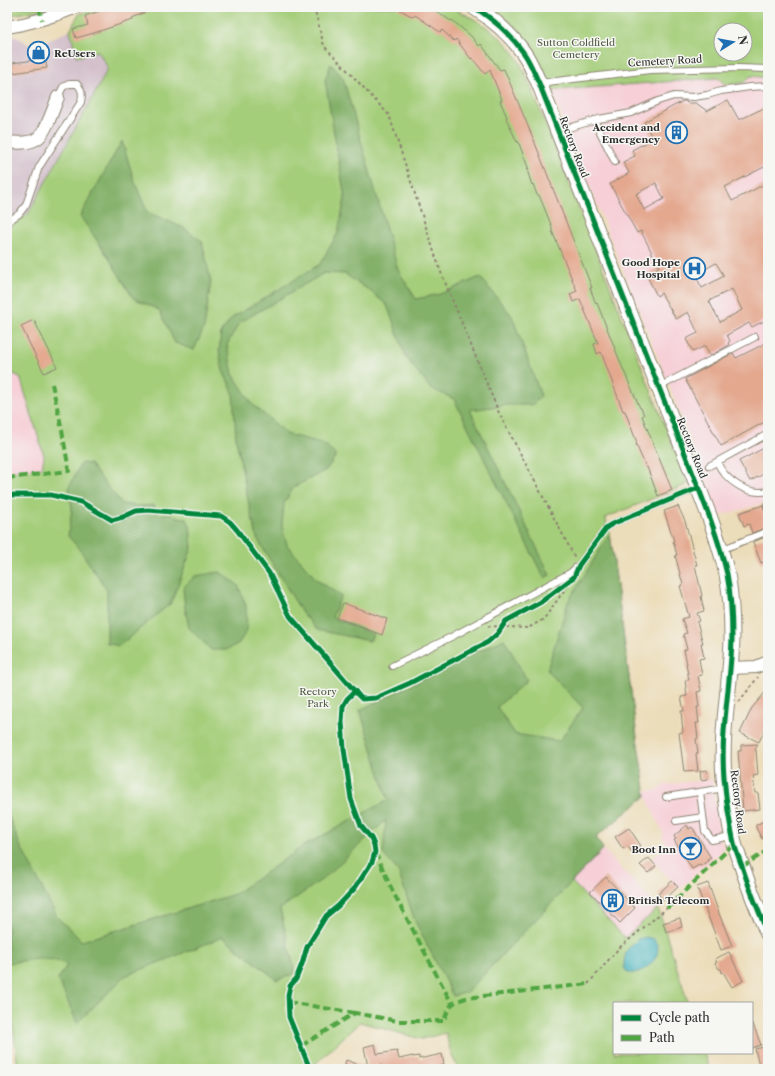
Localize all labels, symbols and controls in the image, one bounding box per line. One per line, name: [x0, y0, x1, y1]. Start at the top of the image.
north arrow: [713, 22, 753, 62]
text: N: [735, 34, 751, 47]
park label: Sutton Coldfield Cemetery: [537, 36, 615, 61]
shop icon: ReUsers: [26, 40, 52, 66]
place label: ReUsers: [54, 47, 96, 60]
street label: Cemetery Road: [628, 53, 702, 69]
street label: Rectory Road: [556, 114, 592, 180]
building icon: Accident and Emergency: [663, 120, 689, 146]
place label: Accident and Emergency: [592, 121, 661, 146]
hospital icon: Good Hope Hospital: [682, 255, 708, 281]
place label: Good Hope Hospital: [622, 256, 680, 281]
street label: Rectory Road: [674, 416, 710, 480]
park label: Rectory Park: [299, 685, 337, 710]
street label: Rectory Road: [728, 769, 748, 835]
bar icon: Boot Inn: [678, 836, 704, 862]
place label: Boot Inn: [631, 843, 676, 856]
building icon: British Telecom: [600, 887, 626, 913]
place label: British Telecom: [628, 894, 709, 907]
legend: [613, 1002, 753, 1054]
text: Cycle path: [649, 1010, 710, 1025]
text: Path: [649, 1030, 675, 1045]

